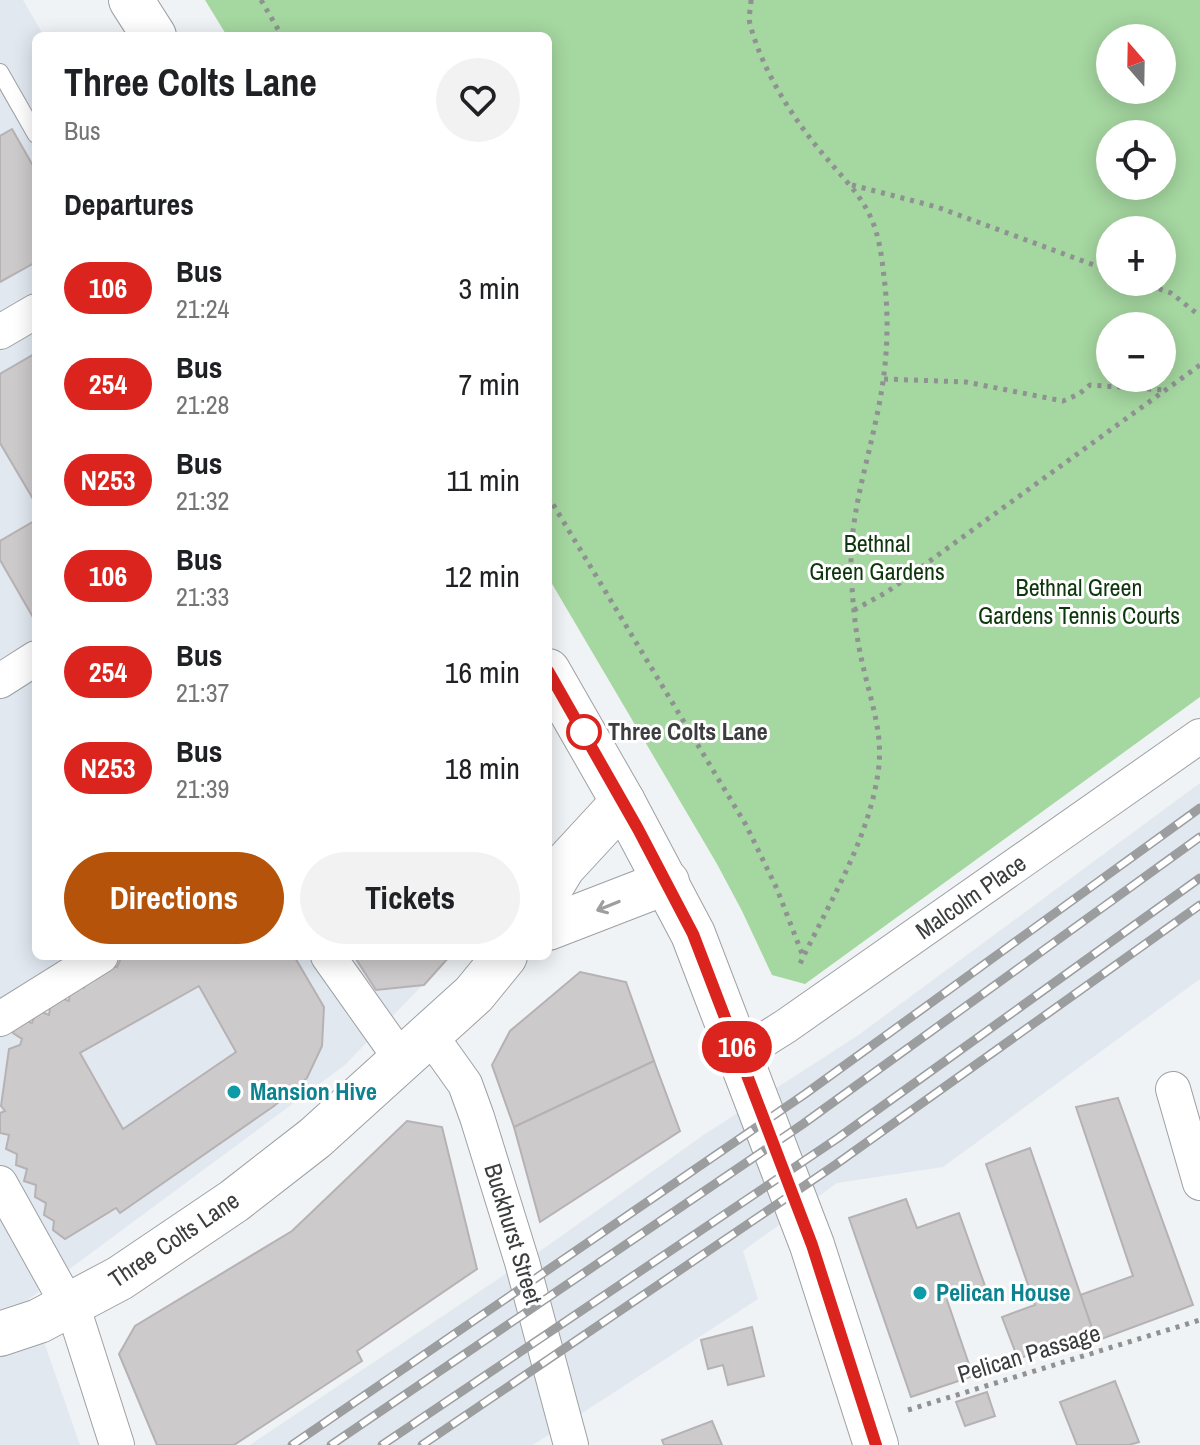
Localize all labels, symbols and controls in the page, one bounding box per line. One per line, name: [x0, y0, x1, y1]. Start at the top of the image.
north arrow: [1096, 24, 1176, 104]
map controls: [1096, 24, 1176, 392]
text: Three Colts Lane: [64, 57, 317, 108]
button: heart: [436, 58, 520, 142]
text: Bus: [64, 113, 101, 148]
button: locate: [1096, 120, 1176, 200]
text: Departures: [64, 184, 194, 224]
button: +: [1096, 216, 1176, 296]
text: Bus: [176, 251, 222, 291]
text: 3 min: [458, 268, 520, 308]
text: 106: [89, 269, 127, 307]
text: 21:24: [176, 291, 229, 326]
button: −: [1096, 312, 1176, 392]
text: Bus: [176, 347, 222, 387]
text: 7 min: [458, 364, 520, 404]
text: 254: [89, 365, 127, 403]
text: 21:28: [176, 387, 229, 422]
text: Bus: [176, 443, 222, 483]
text: 11 min: [447, 460, 520, 500]
text: N253: [81, 461, 135, 499]
text: 21:32: [176, 483, 229, 518]
park label: Bethnal Green Gardens: [809, 527, 945, 587]
text: Bus: [176, 539, 222, 579]
text: 12 min: [445, 556, 520, 596]
text: 106: [89, 557, 127, 595]
park label: Bethnal Green Gardens Tennis Courts: [978, 571, 1180, 631]
text: 21:33: [176, 579, 229, 614]
text: Bus: [176, 635, 222, 675]
text: 16 min: [445, 652, 520, 692]
text: 254: [89, 653, 127, 691]
text: 21:37: [176, 675, 229, 710]
marker: Three Colts Lane: [567, 715, 601, 749]
place label: Three Colts Lane: [608, 715, 768, 747]
text: Bus: [176, 731, 222, 771]
text: 18 min: [445, 748, 520, 788]
text: N253: [81, 749, 135, 787]
text: 21:39: [176, 771, 229, 806]
street label: Malcolm Place: [909, 846, 1032, 946]
button: Directions: [64, 852, 284, 944]
button: Tickets: [300, 852, 520, 944]
one-way arrow: [596, 900, 621, 914]
line badge: 106: [691, 1021, 783, 1073]
text: 106: [718, 1028, 756, 1066]
place label: Mansion Hive: [250, 1075, 377, 1107]
marker: Mansion Hive: [225, 1083, 243, 1101]
street label: Buckhurst Street: [477, 1159, 551, 1308]
street label: Three Colts Lane: [102, 1184, 245, 1295]
place label: Pelican House: [936, 1276, 1071, 1308]
marker: Pelican House: [911, 1284, 929, 1302]
street label: Pelican Passage: [953, 1316, 1104, 1390]

